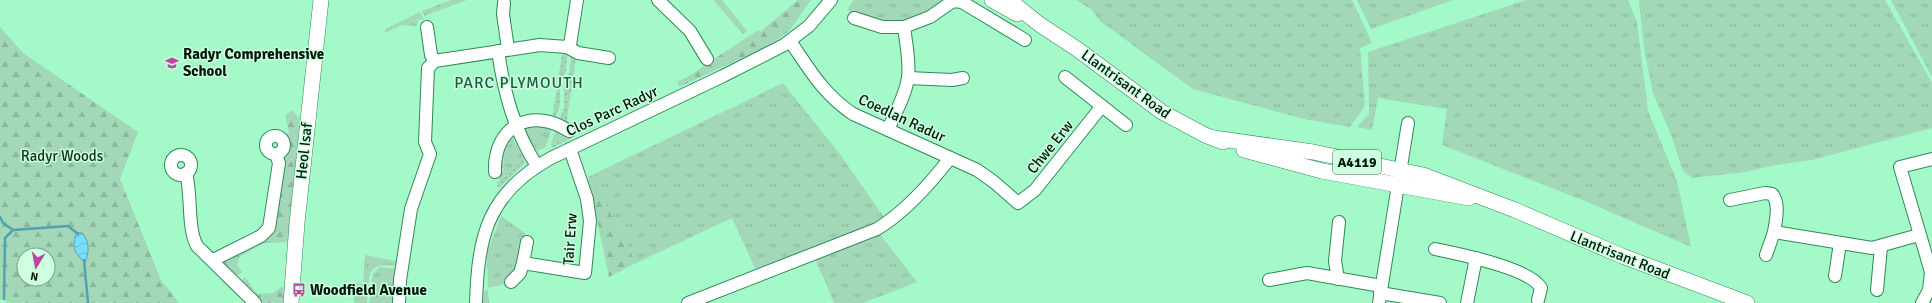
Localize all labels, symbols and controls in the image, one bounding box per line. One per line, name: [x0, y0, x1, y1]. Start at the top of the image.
place label: Radyr Comprehensive School: [183, 45, 324, 80]
street label: Llantrisant Road: [1078, 46, 1174, 122]
school or university icon: Radyr Comprehensive School: [164, 55, 180, 71]
district label: PARC PLYMOUTH: [454, 73, 584, 93]
street label: Clos Parc Radyr: [563, 82, 661, 140]
street label: Coedlan Radur: [856, 90, 949, 146]
street label: Chwe Erw: [1023, 116, 1077, 177]
street label: Heol Isaf: [292, 121, 316, 180]
park label: Radyr Woods: [21, 147, 104, 165]
road number: A4119: [1333, 150, 1381, 174]
street label: Tair Erw: [559, 212, 581, 266]
street label: Llantrisant Road: [1567, 227, 1673, 283]
north arrow: [16, 247, 56, 287]
text: N: [29, 269, 39, 283]
place label: Woodfield Avenue: [310, 281, 427, 299]
bus stop icon: Woodfield Avenue: [291, 282, 307, 298]

